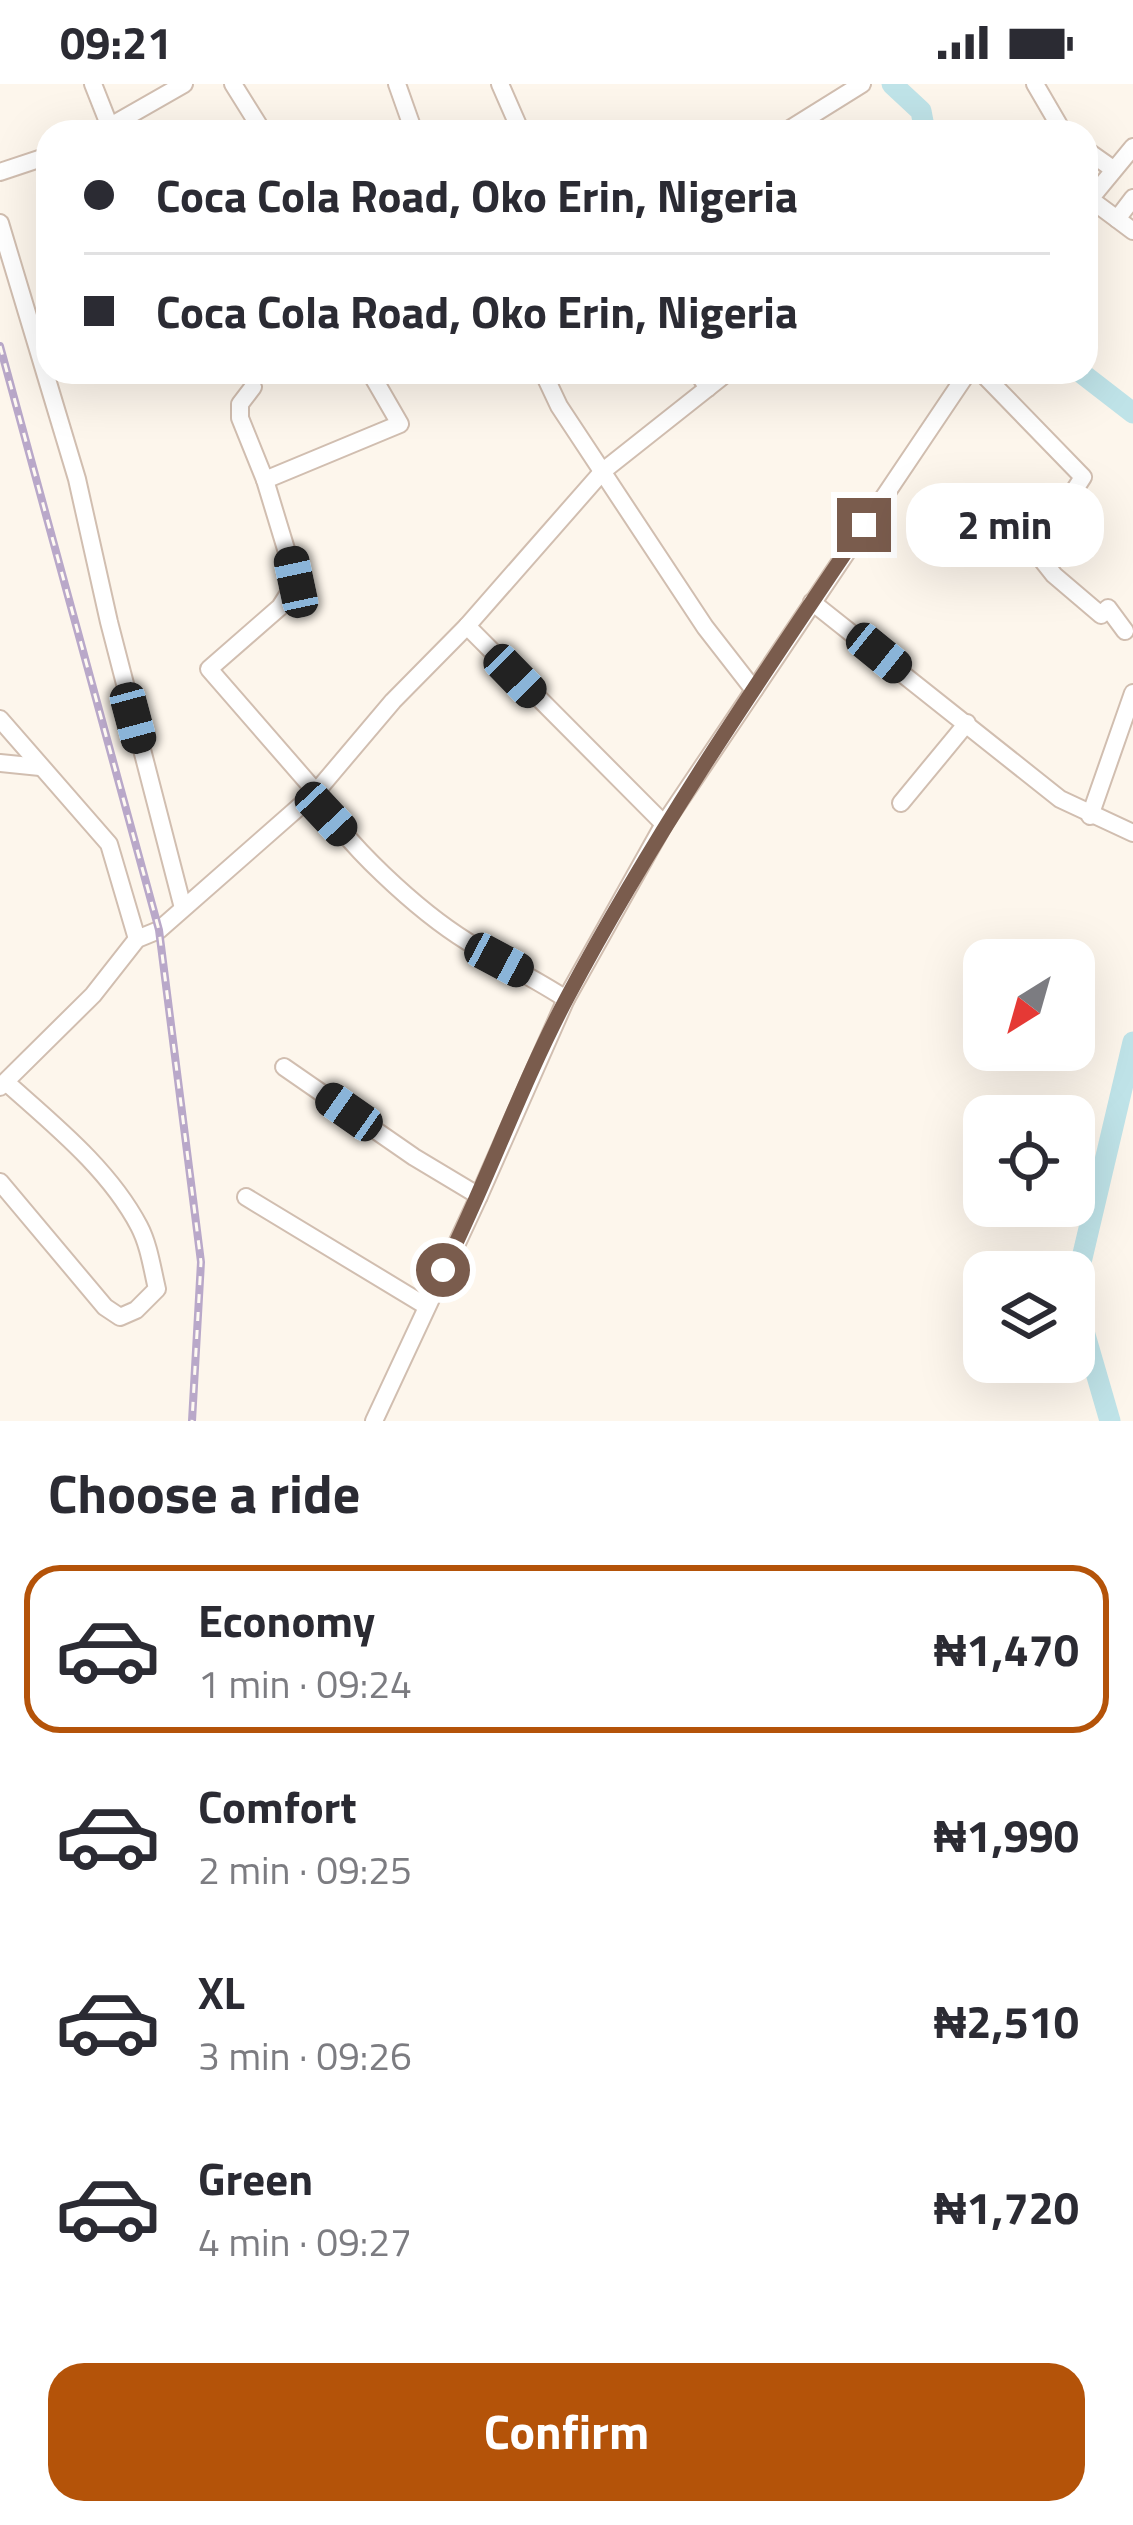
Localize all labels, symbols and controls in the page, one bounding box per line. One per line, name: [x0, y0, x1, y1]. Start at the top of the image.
text: 09:21: [60, 8, 172, 76]
text: Coca Cola Road, Oko Erin, Nigeria: [156, 161, 798, 229]
text: Coca Cola Road, Oko Erin, Nigeria: [156, 277, 798, 345]
callout: 2 min: [906, 483, 1104, 567]
text: 2 min: [958, 495, 1052, 554]
route end: [837, 498, 891, 552]
car: [271, 543, 321, 621]
car: [840, 616, 918, 690]
car: [477, 638, 553, 714]
car: [106, 679, 160, 757]
car: [288, 775, 364, 853]
car: [459, 927, 539, 993]
north arrow: [963, 939, 1095, 1071]
map controls: [963, 939, 1095, 1383]
car: [309, 1077, 389, 1147]
button: locate: [963, 1095, 1095, 1227]
route start: [416, 1243, 470, 1297]
button: layers: [963, 1251, 1095, 1383]
text: Choose a ride: [48, 1452, 360, 1534]
text: Economy: [198, 1586, 375, 1654]
icon: car: [54, 1595, 162, 1703]
text: ₦1,470: [934, 1615, 1079, 1683]
text: 1 min · 09:24: [198, 1654, 412, 1713]
text: Comfort: [198, 1772, 357, 1840]
icon: car: [54, 1781, 162, 1889]
text: ₦1,990: [934, 1801, 1079, 1869]
text: 2 min · 09:25: [198, 1840, 412, 1899]
text: XL: [198, 1958, 245, 2026]
icon: car: [54, 1967, 162, 2075]
text: ₦2,510: [934, 1987, 1079, 2055]
text: 3 min · 09:26: [198, 2026, 412, 2085]
text: Green: [198, 2144, 313, 2212]
icon: car: [54, 2153, 162, 2261]
text: ₦1,720: [934, 2173, 1079, 2241]
text: 4 min · 09:27: [198, 2212, 412, 2271]
button: Confirm: [48, 2363, 1085, 2501]

